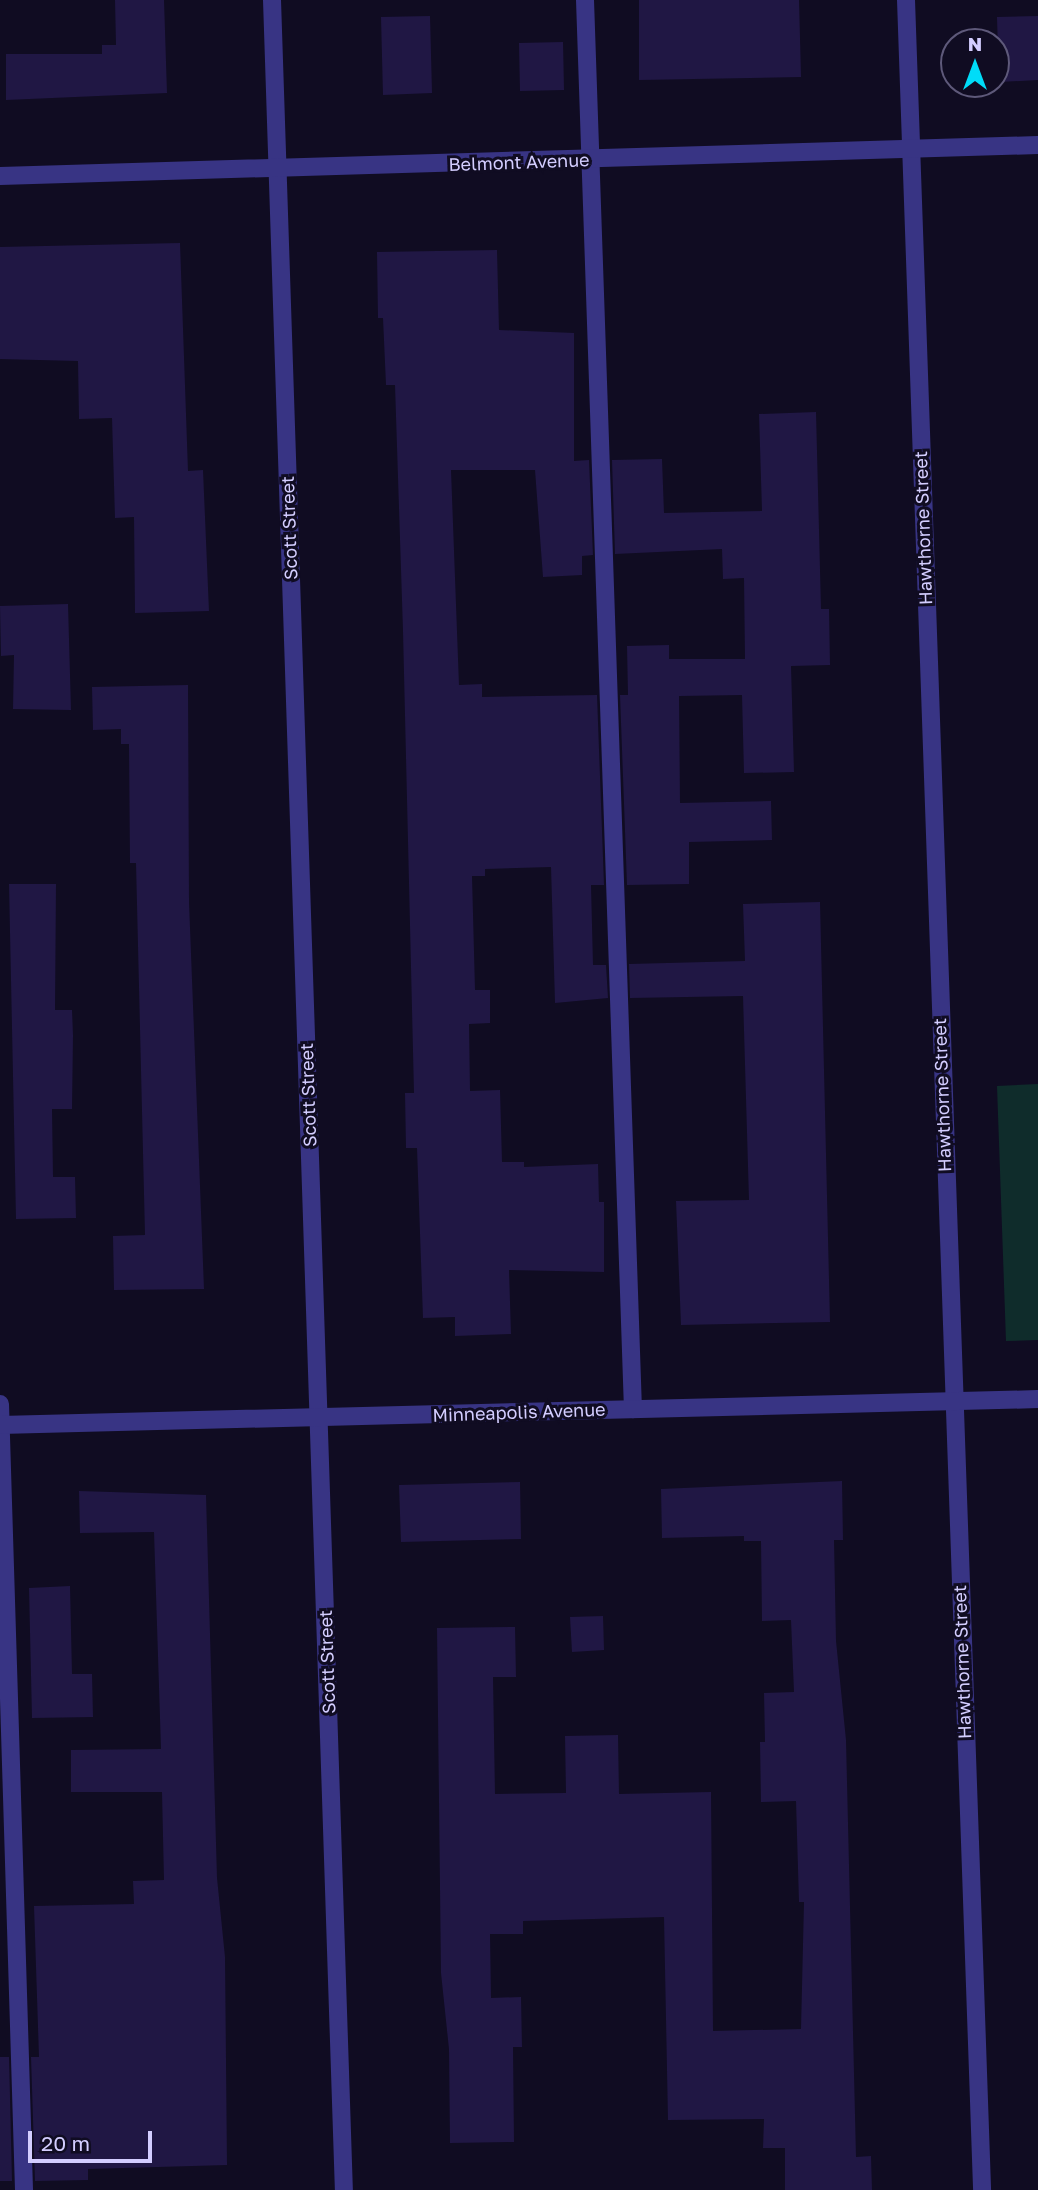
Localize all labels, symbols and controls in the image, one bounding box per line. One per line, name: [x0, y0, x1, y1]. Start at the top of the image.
north arrow: [940, 28, 1010, 98]
text: N: [968, 32, 982, 55]
street label: Belmont Avenue: [448, 149, 590, 175]
street label: Hawthorne Street: [910, 451, 936, 605]
street label: Scott Street: [276, 476, 302, 580]
street label: Hawthorne Street: [929, 1018, 955, 1172]
street label: Scott Street: [295, 1043, 321, 1147]
street label: Minneapolis Avenue: [432, 1398, 606, 1426]
street label: Hawthorne Street: [949, 1585, 975, 1739]
street label: Scott Street: [314, 1610, 340, 1714]
scale bar: [32, 2116, 156, 2160]
text: 20 m: [41, 2130, 90, 2156]

